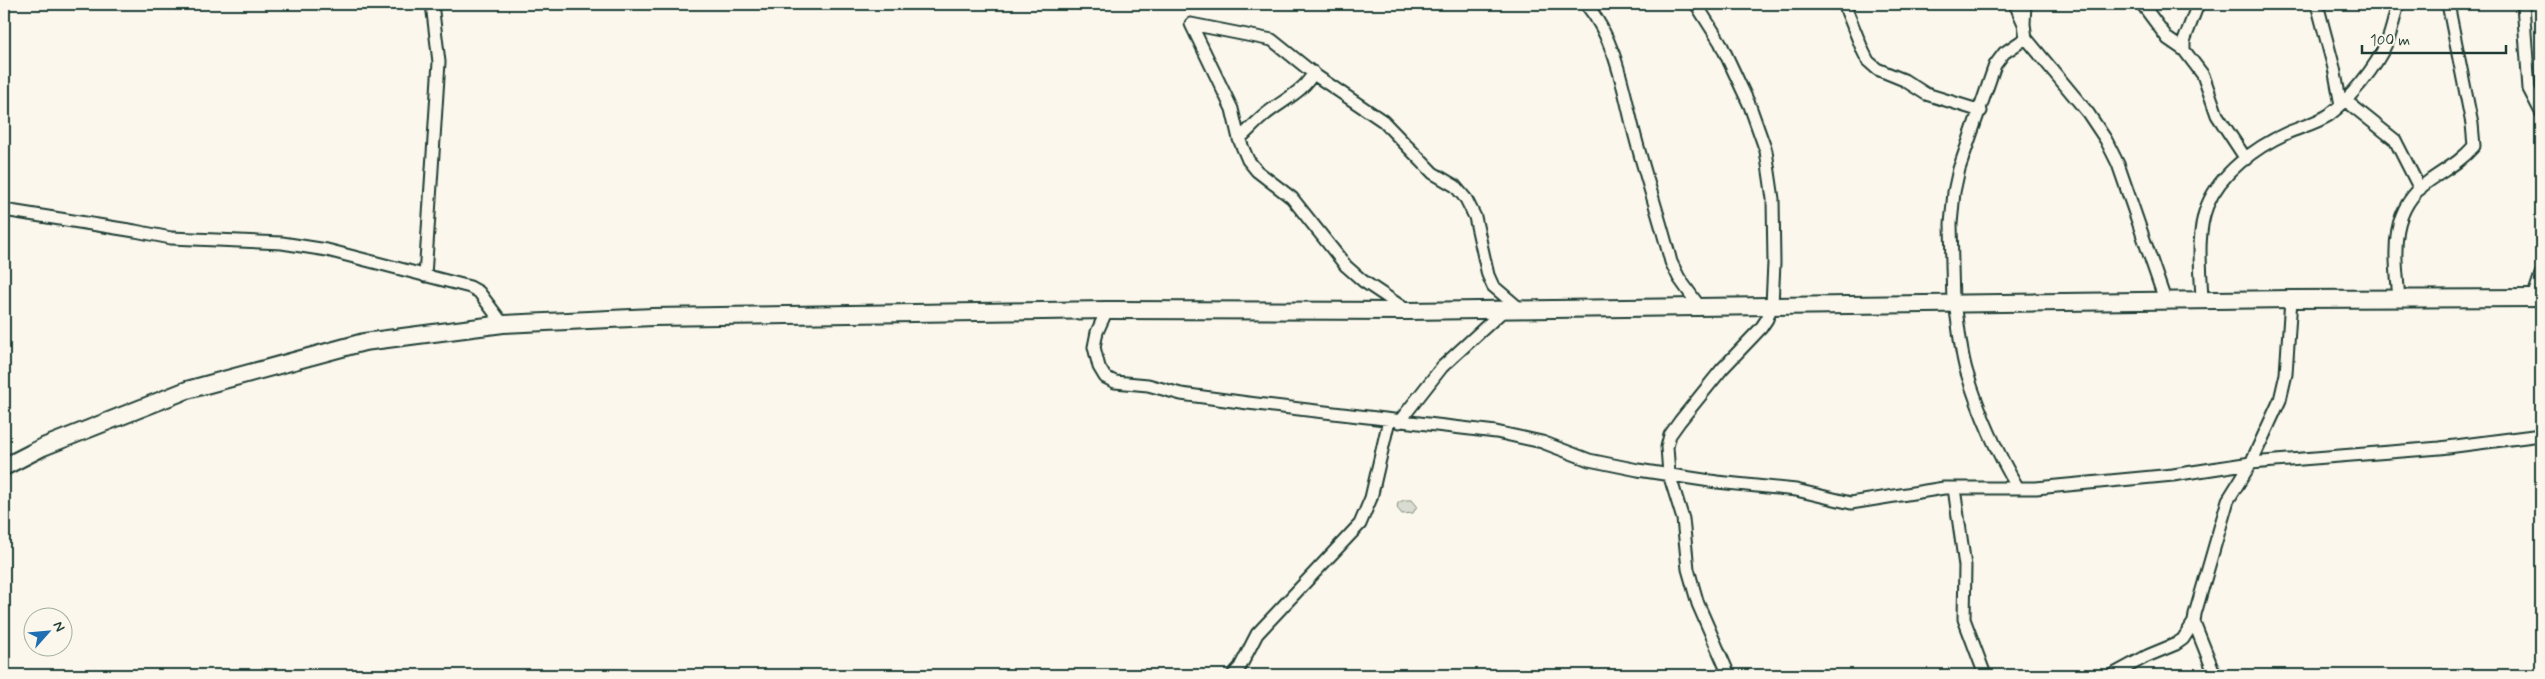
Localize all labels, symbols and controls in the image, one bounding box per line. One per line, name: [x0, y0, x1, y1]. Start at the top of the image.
scale bar: [2362, 22, 2506, 54]
text: 100 m: [2370, 31, 2410, 51]
north arrow: [22, 606, 72, 656]
text: N: [49, 618, 69, 635]

